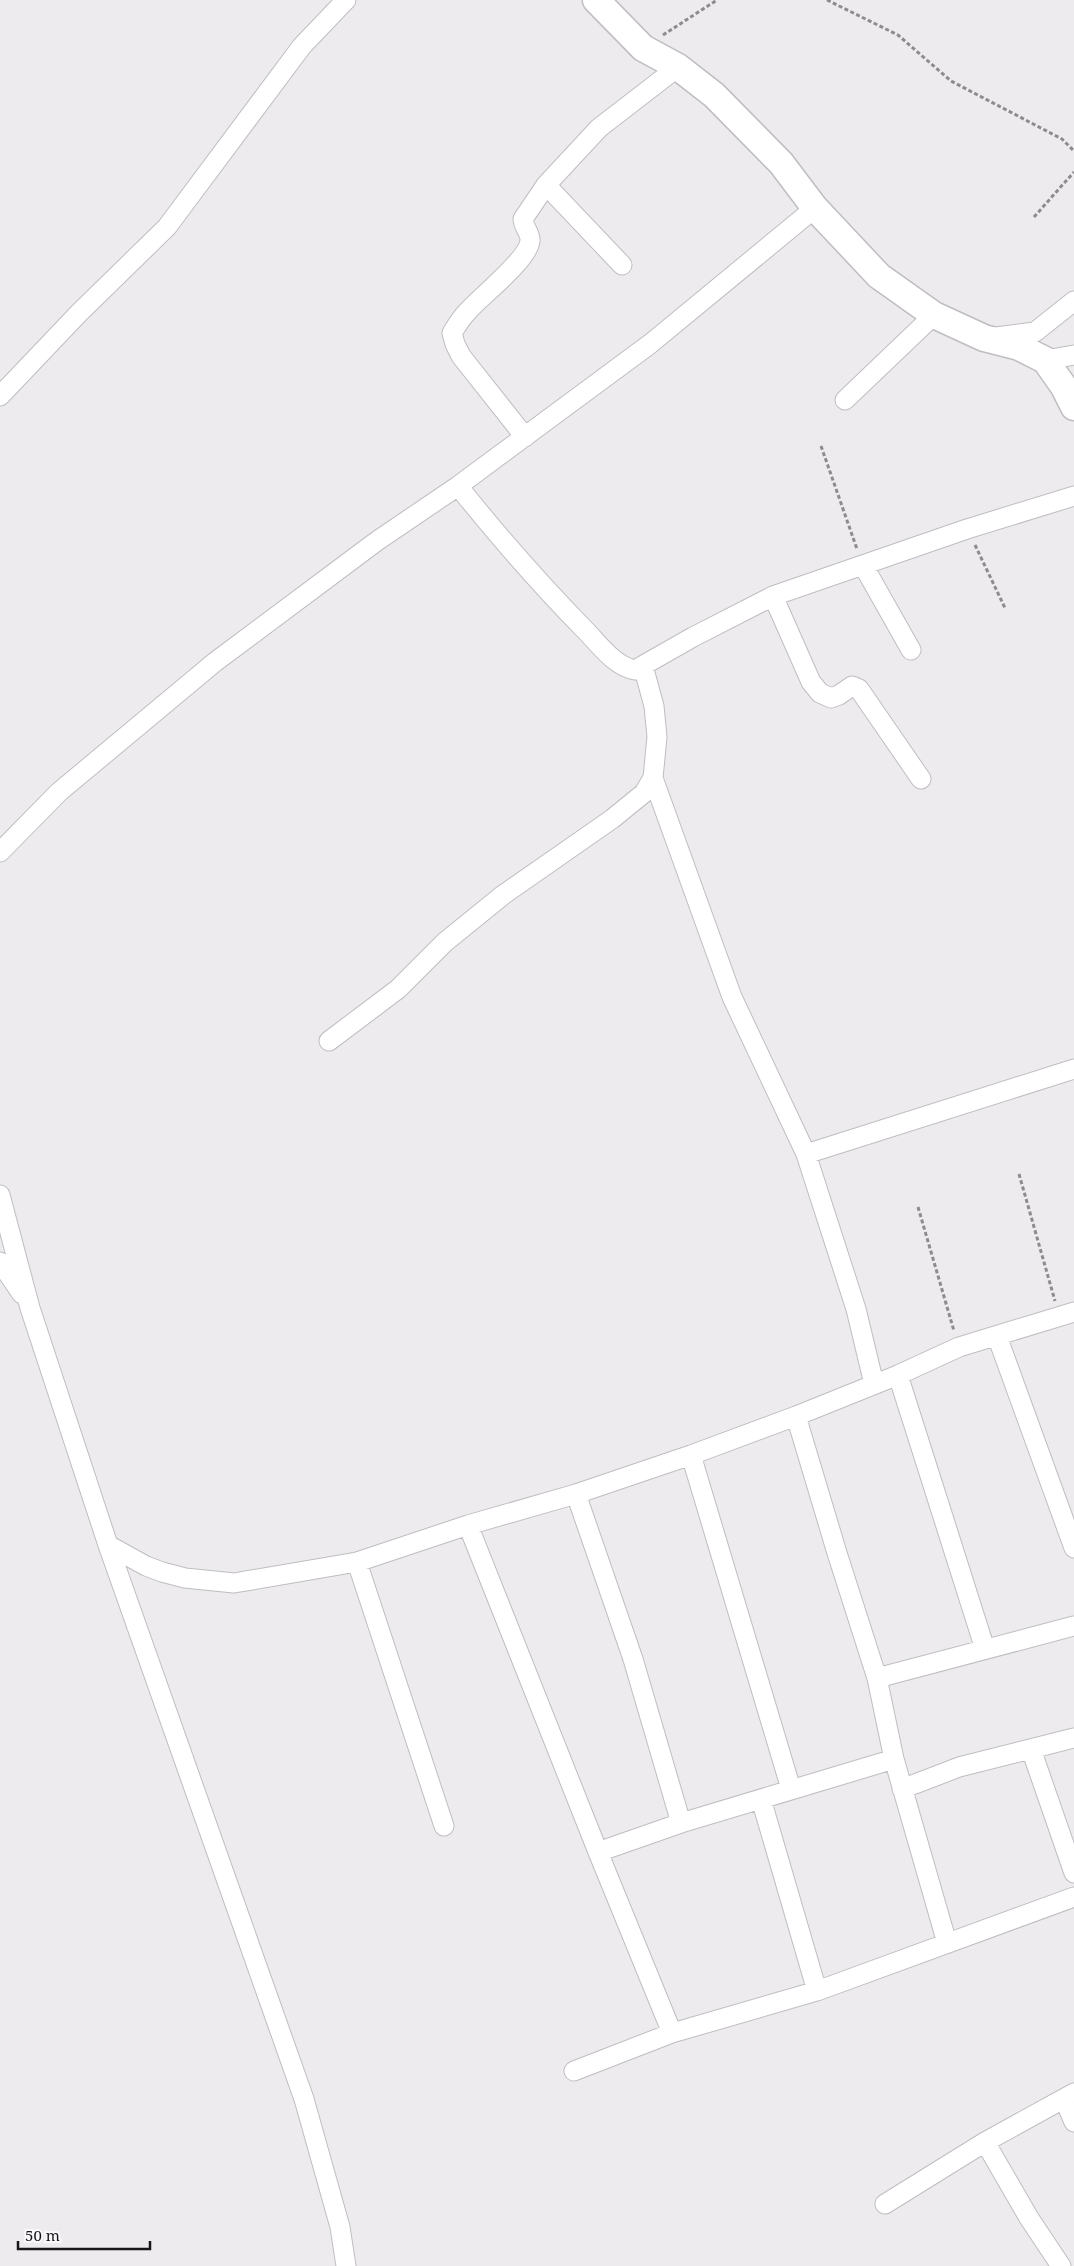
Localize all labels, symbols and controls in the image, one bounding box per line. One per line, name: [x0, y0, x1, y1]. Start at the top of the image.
scale bar: [18, 2218, 150, 2250]
text: 50 m: [25, 2225, 60, 2245]

